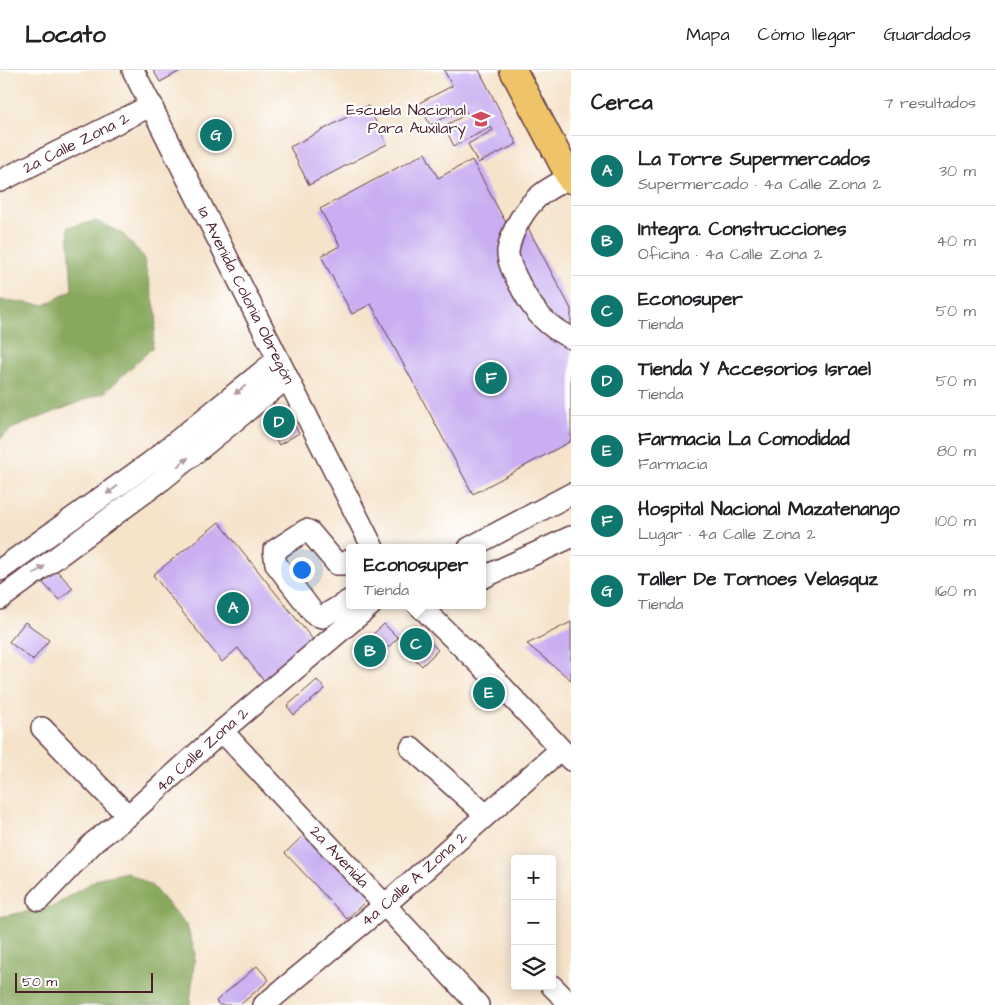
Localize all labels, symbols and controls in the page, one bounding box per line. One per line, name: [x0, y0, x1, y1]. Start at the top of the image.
text: Locato: [25, 18, 106, 52]
text: Mapa: [686, 22, 730, 47]
text: Cómo llegar: [758, 22, 856, 47]
text: Guardados: [884, 22, 971, 47]
text: Cerca: [591, 88, 653, 117]
text: 7 resultados: [884, 92, 976, 114]
place label: Escuela Nacional Para Auxilary: [346, 99, 466, 140]
street label: 2a Calle Zona 2: [19, 107, 133, 179]
school or university icon: Escuela Nacional Para Auxilary: [470, 108, 492, 130]
pin: G: [200, 116, 232, 154]
text: La Torre Supermercados: [638, 146, 870, 173]
text: A: [602, 160, 612, 182]
text: 30 m: [939, 160, 976, 182]
text: Supermercado · 4a Calle Zona 2: [638, 173, 882, 195]
street label: 1a Avenida Colonia Obregón: [192, 203, 300, 388]
text: Integra. Construcciones: [638, 216, 846, 243]
text: B: [601, 230, 613, 252]
text: 40 m: [936, 230, 976, 252]
text: Oficina · 4a Calle Zona 2: [638, 243, 823, 265]
text: Econosuper: [638, 286, 743, 313]
text: C: [601, 300, 613, 322]
text: 50 m: [936, 300, 976, 322]
text: Tienda: [638, 313, 683, 335]
text: Tienda Y Accesorios Israel: [638, 356, 871, 383]
pin: F: [475, 359, 507, 397]
text: D: [602, 370, 612, 392]
text: 50 m: [936, 370, 976, 392]
text: Tienda: [638, 383, 683, 405]
one-way arrow: [234, 385, 247, 396]
pin: D: [263, 403, 295, 441]
text: Farmacia La Comodidad: [638, 426, 850, 453]
text: E: [602, 440, 612, 462]
text: 80 m: [937, 440, 976, 462]
text: Farmacia: [638, 453, 707, 475]
one-way arrow: [177, 457, 190, 468]
one-way arrow: [105, 485, 119, 495]
text: Hospital Nacional Mazatenango: [638, 496, 900, 523]
text: F: [601, 510, 613, 532]
text: 100 m: [935, 510, 976, 532]
text: Lugar · 4a Calle Zona 2: [638, 523, 816, 545]
popup: [346, 544, 486, 609]
text: Econosuper: [364, 552, 468, 579]
your location: [289, 557, 315, 583]
one-way arrow: [33, 565, 46, 575]
text: Taller De Tornoes Velasquz: [638, 566, 878, 593]
text: Tienda: [364, 579, 409, 601]
text: G: [601, 580, 613, 602]
text: 160 m: [935, 580, 976, 602]
pin: A: [217, 589, 249, 627]
text: Tienda: [638, 593, 683, 615]
pin: C: [400, 625, 432, 663]
pin: B: [354, 632, 386, 670]
pin: E: [473, 674, 505, 712]
street label: 4a Calle Zona 2: [150, 702, 253, 797]
street label: 2a Avenida: [305, 821, 374, 893]
street label: 4a Calle A Zona 2: [356, 826, 472, 931]
map controls: [511, 855, 556, 990]
button: +: [511, 855, 556, 900]
button: −: [511, 900, 556, 945]
button: layers: [511, 945, 556, 990]
scale bar: [15, 970, 152, 993]
text: 50 m: [22, 972, 57, 992]

